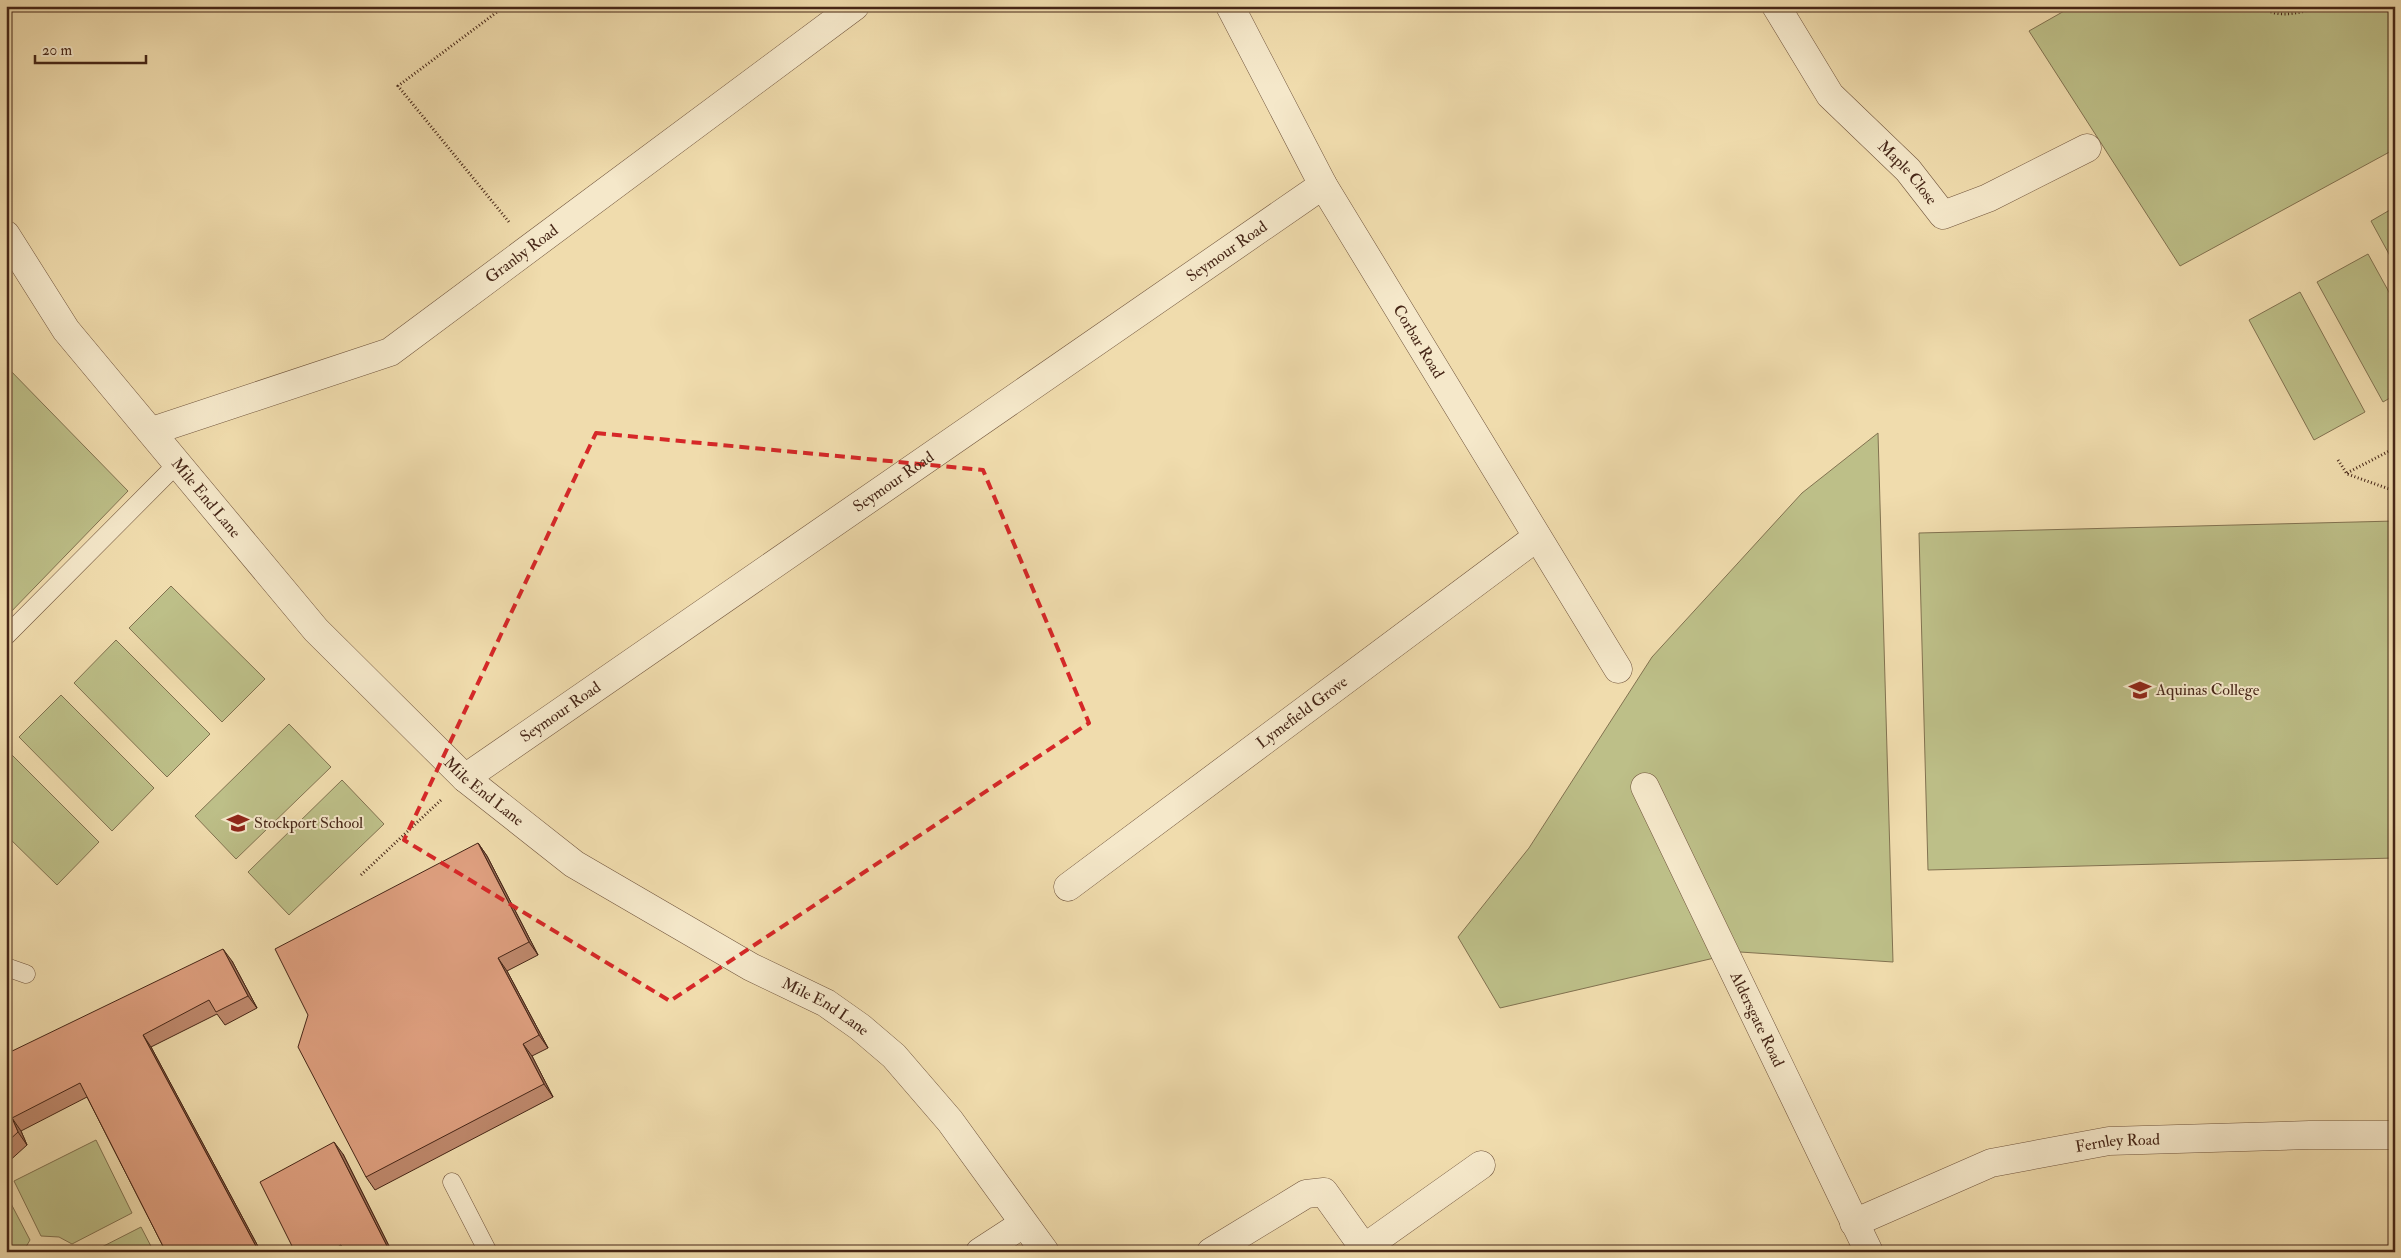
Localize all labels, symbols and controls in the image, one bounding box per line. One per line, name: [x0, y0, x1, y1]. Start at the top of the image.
scale bar: [35, 32, 146, 64]
text: 20 m: [42, 41, 72, 60]
street label: Maple Close: [1874, 136, 1942, 209]
street label: Seymour Road: [1183, 217, 1271, 286]
street label: Granby Road: [481, 220, 562, 288]
street label: Corbar Road: [1388, 301, 1448, 382]
street label: Seymour Road: [849, 447, 938, 517]
street label: Mile End Lane: [167, 454, 245, 542]
street label: Lymefield Grove: [1252, 672, 1352, 753]
street label: Seymour Road: [516, 677, 605, 747]
school or university icon: Aquinas College: [2127, 677, 2153, 703]
place label: Aquinas College: [2155, 680, 2260, 700]
street label: Mile End Lane: [440, 753, 528, 831]
school or university icon: Stockport School: [225, 810, 251, 836]
place label: Stockport School: [254, 813, 363, 834]
street label: Aldersgate Road: [1725, 968, 1788, 1070]
street label: Mile End Lane: [779, 973, 873, 1040]
street label: Fernley Road: [2074, 1129, 2160, 1157]

